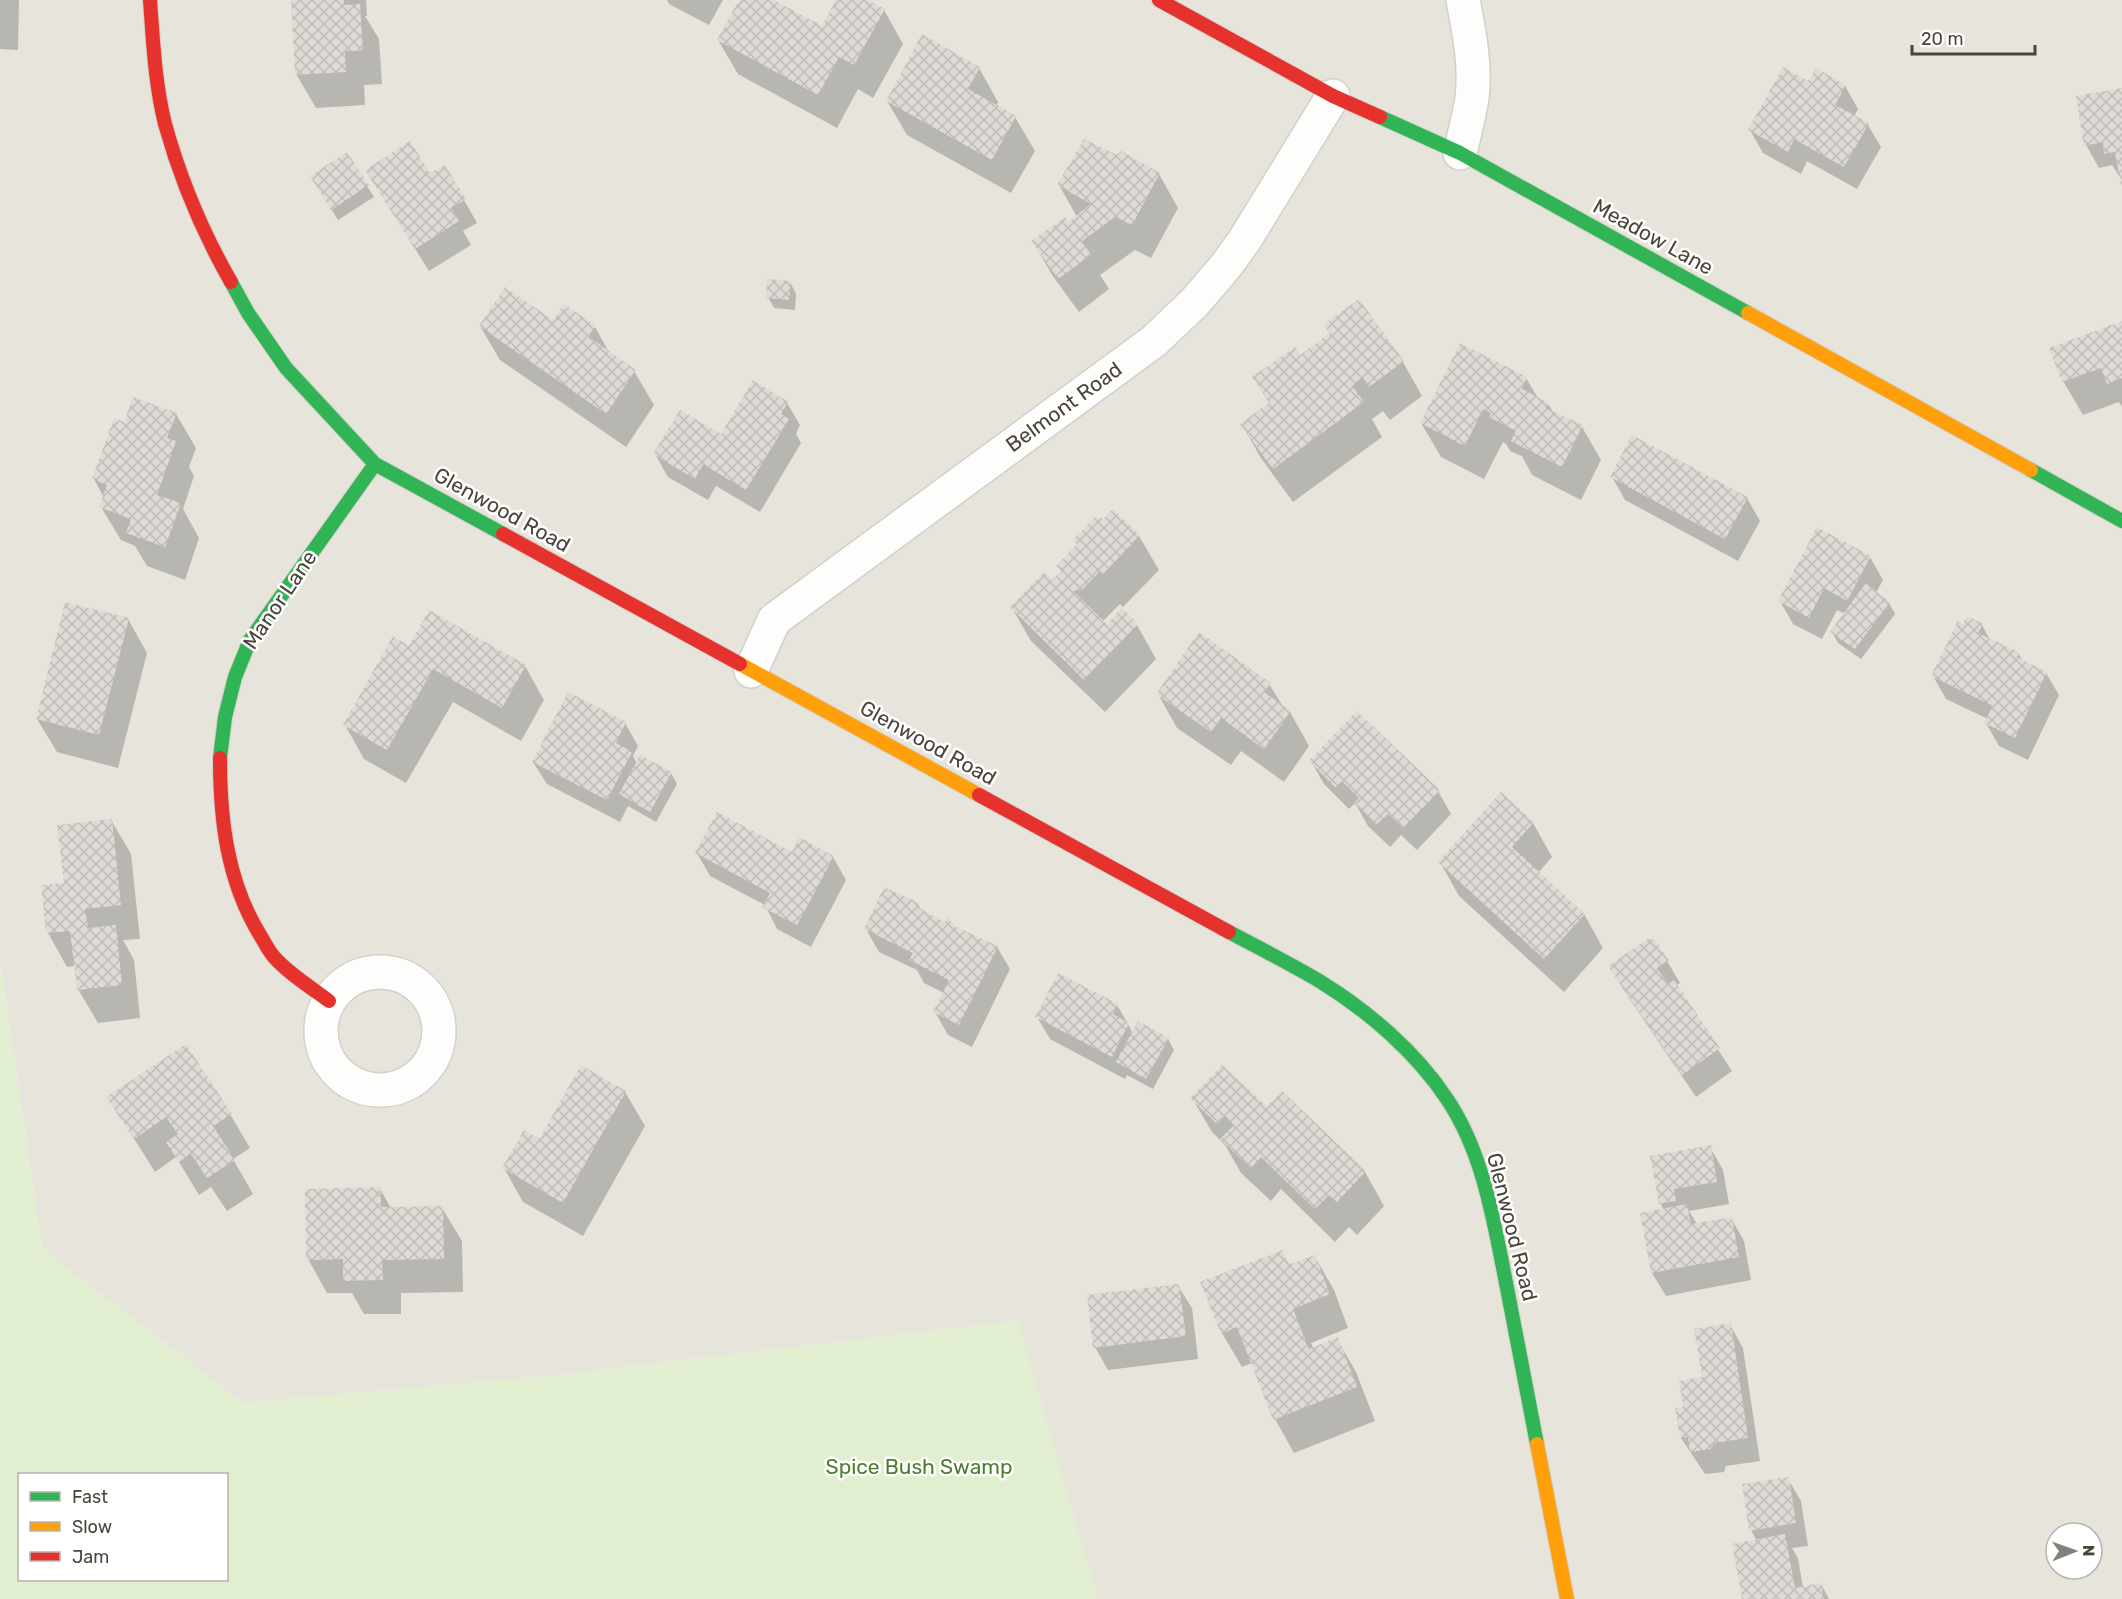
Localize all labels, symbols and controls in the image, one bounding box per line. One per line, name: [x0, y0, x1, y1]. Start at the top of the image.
scale bar: [1912, 18, 2035, 56]
text: 20 m: [1921, 28, 1963, 50]
street label: Meadow Lane: [1589, 193, 1718, 280]
street label: Belmont Road: [1001, 356, 1127, 457]
street label: Glenwood Road: [430, 462, 575, 557]
street label: Manor Lane: [237, 546, 322, 654]
street label: Glenwood Road: [856, 695, 1001, 790]
street label: Glenwood Road: [1482, 1150, 1543, 1304]
park label: Spice Bush Swamp: [826, 1454, 1012, 1479]
legend: [18, 1473, 228, 1581]
text: Fast: [72, 1486, 108, 1508]
text: Slow: [72, 1516, 112, 1538]
north arrow: [2044, 1521, 2104, 1581]
text: N: [2079, 1545, 2098, 1557]
text: Jam: [72, 1546, 109, 1568]

